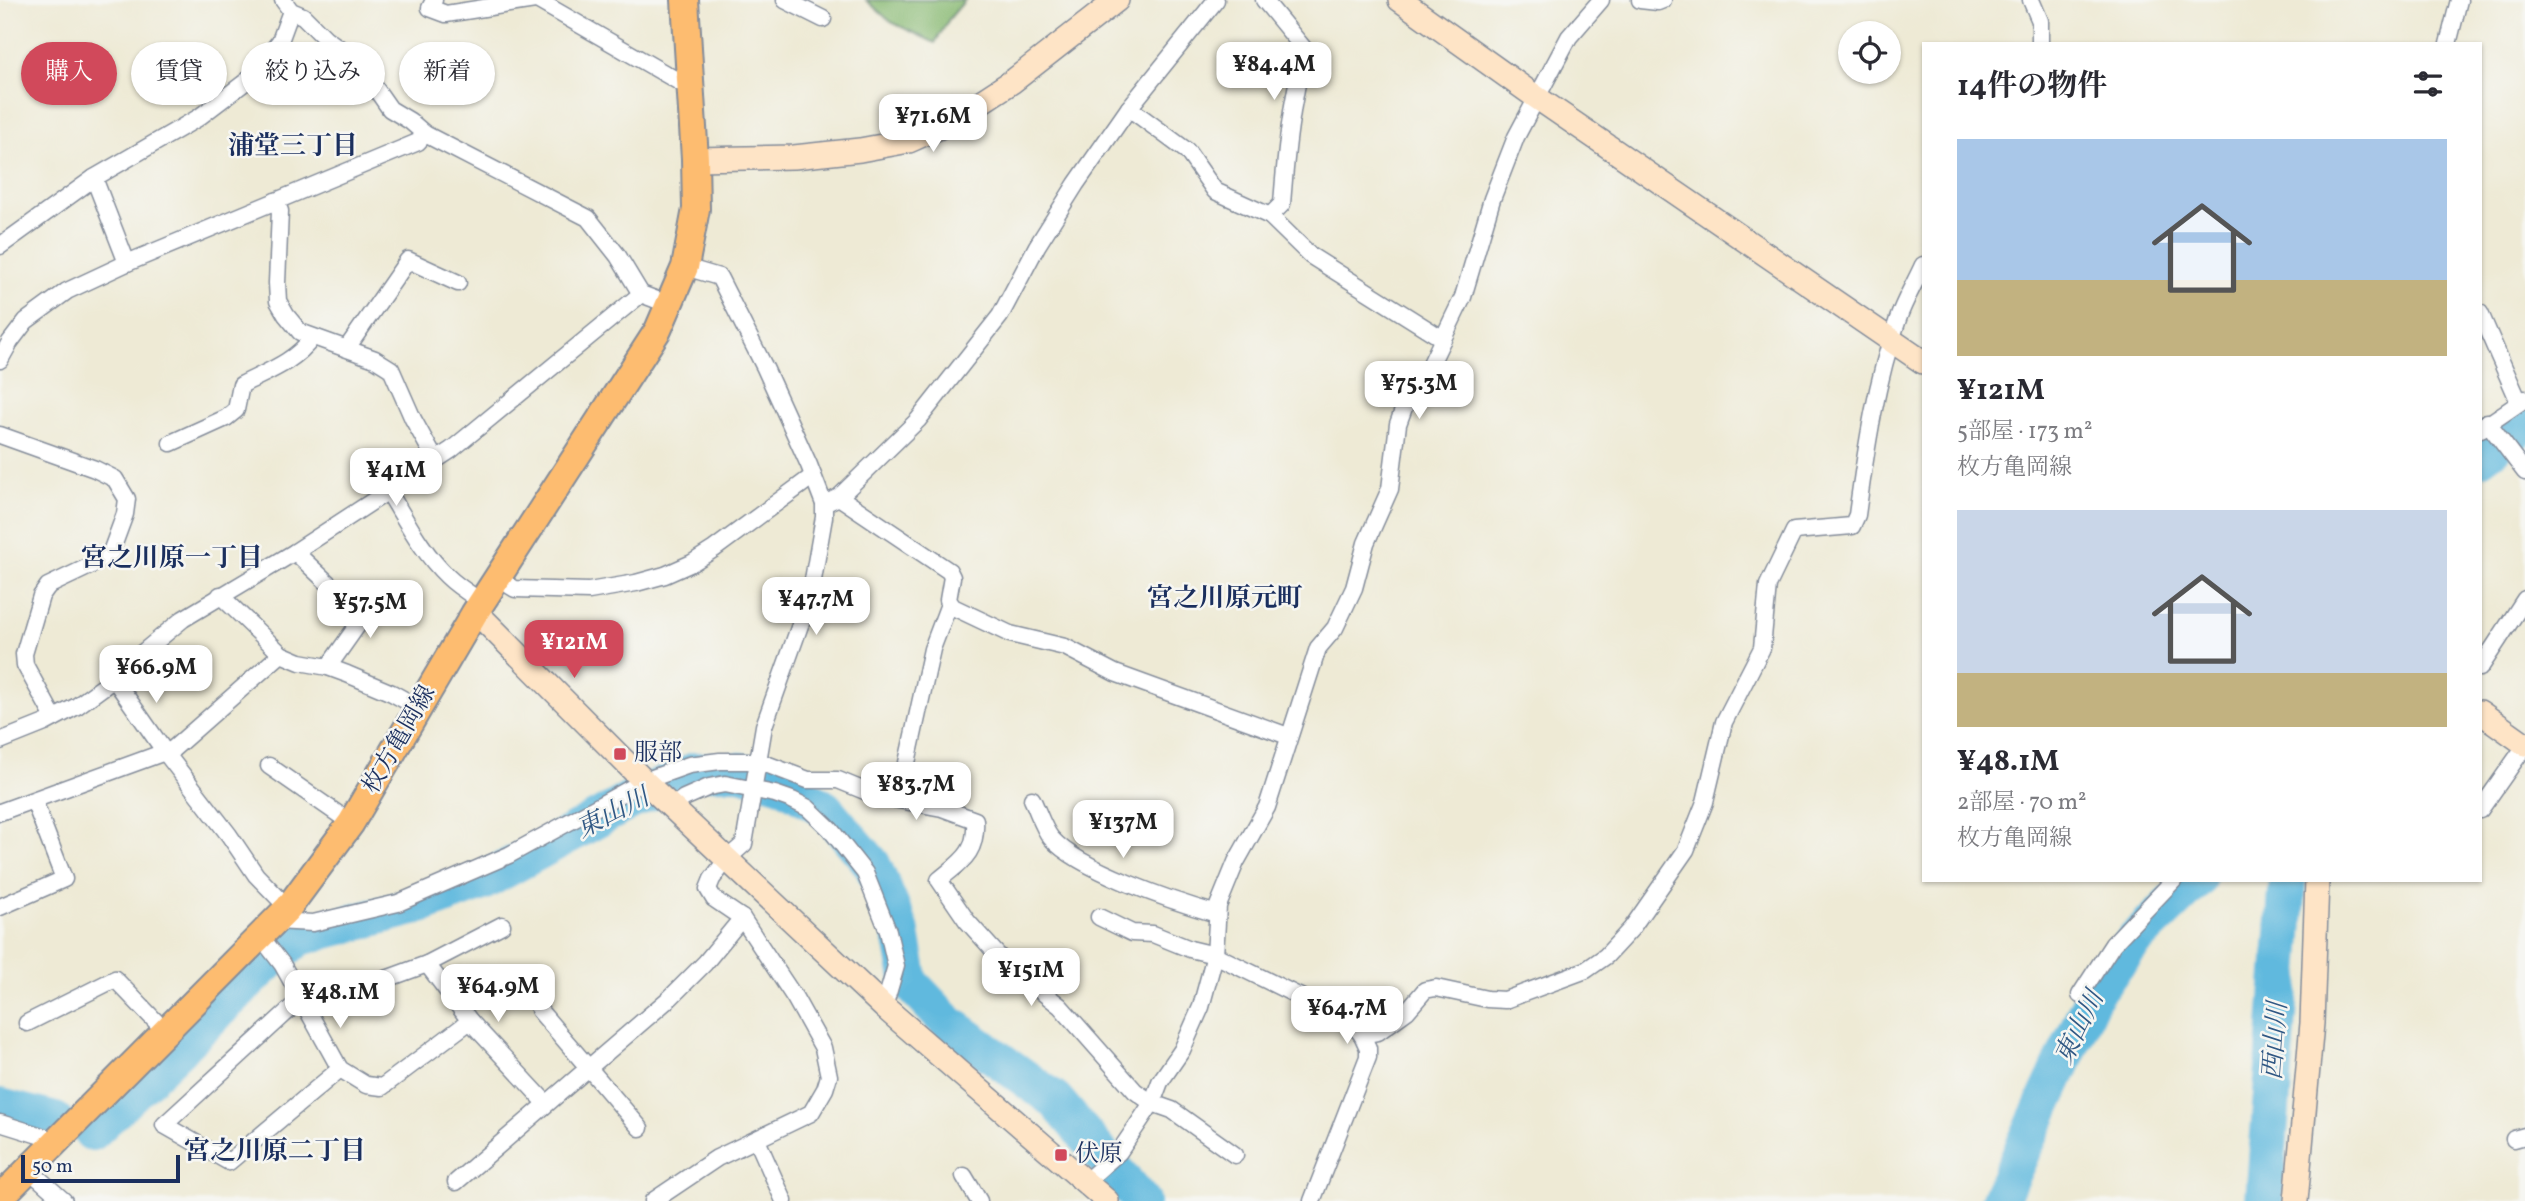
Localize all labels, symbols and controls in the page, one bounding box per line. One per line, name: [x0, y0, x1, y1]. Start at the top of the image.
map controls: [1838, 21, 1901, 84]
button: locate: [1838, 21, 1901, 84]
chip: 購入: [21, 42, 117, 105]
chip: 賃貸: [131, 42, 227, 105]
chip: 絞り込み: [241, 42, 385, 105]
chip: 新着: [399, 42, 495, 105]
pin: ¥84.4M: [1217, 42, 1331, 102]
text: ¥84.4M: [1232, 49, 1316, 81]
icon: filters: [2409, 65, 2447, 103]
text: 14件の物件: [1957, 66, 2107, 108]
pin: ¥71.6M: [876, 94, 990, 154]
text: ¥71.6M: [895, 101, 971, 133]
district label: 浦堂三丁目: [228, 129, 358, 165]
icon: home: [2139, 185, 2265, 311]
pin: ¥75.3M: [1362, 362, 1476, 421]
text: ¥75.3M: [1381, 368, 1457, 400]
text: ¥121M: [1957, 370, 2045, 412]
text: 5部屋 · 173 m²: [1957, 416, 2092, 448]
pin: ¥41M: [355, 448, 437, 508]
text: 枚方亀岡線: [1957, 452, 2072, 484]
text: ¥41M: [366, 455, 426, 487]
district label: 宮之川原一丁目: [81, 541, 263, 577]
icon: home: [2139, 556, 2265, 682]
pin: ¥47.7M: [759, 578, 873, 637]
pin: ¥57.5M: [313, 580, 427, 640]
district label: 宮之川原元町: [1147, 581, 1303, 617]
text: ¥47.7M: [778, 584, 854, 616]
text: ¥57.5M: [333, 587, 407, 619]
pin: ¥121M: [525, 620, 623, 680]
text: ¥121M: [540, 627, 608, 659]
pin: ¥66.9M: [99, 646, 213, 705]
text: ¥66.9M: [115, 652, 197, 684]
street label: 枚方亀岡線: [355, 680, 445, 800]
place label: 服部: [634, 737, 682, 771]
text: ¥48.1M: [1957, 741, 2059, 783]
marker: 服部: [612, 746, 628, 762]
pin: ¥83.7M: [859, 762, 973, 822]
text: ¥83.7M: [877, 769, 955, 801]
water label: 東山川: [570, 779, 659, 848]
text: 2部屋 · 70 m²: [1957, 787, 2087, 819]
pin: ¥137M: [1074, 800, 1172, 860]
text: ¥137M: [1089, 807, 1157, 839]
text: 枚方亀岡線: [1957, 823, 2072, 855]
pin: ¥151M: [982, 948, 1080, 1008]
text: ¥151M: [998, 955, 1064, 987]
pin: ¥64.9M: [441, 964, 555, 1024]
pin: ¥48.1M: [283, 970, 397, 1030]
text: ¥64.9M: [457, 971, 539, 1003]
text: ¥48.1M: [301, 977, 379, 1009]
water label: 東山川: [2047, 982, 2115, 1071]
pin: ¥64.7M: [1290, 986, 1404, 1046]
text: ¥64.7M: [1307, 993, 1387, 1025]
water label: 西山川: [2255, 998, 2297, 1081]
district label: 宮之川原二丁目: [184, 1134, 366, 1170]
place label: 伏原: [1075, 1138, 1123, 1172]
marker: 伏原: [1053, 1147, 1069, 1163]
scale bar: [21, 1152, 180, 1184]
text: 50 m: [32, 1154, 73, 1180]

